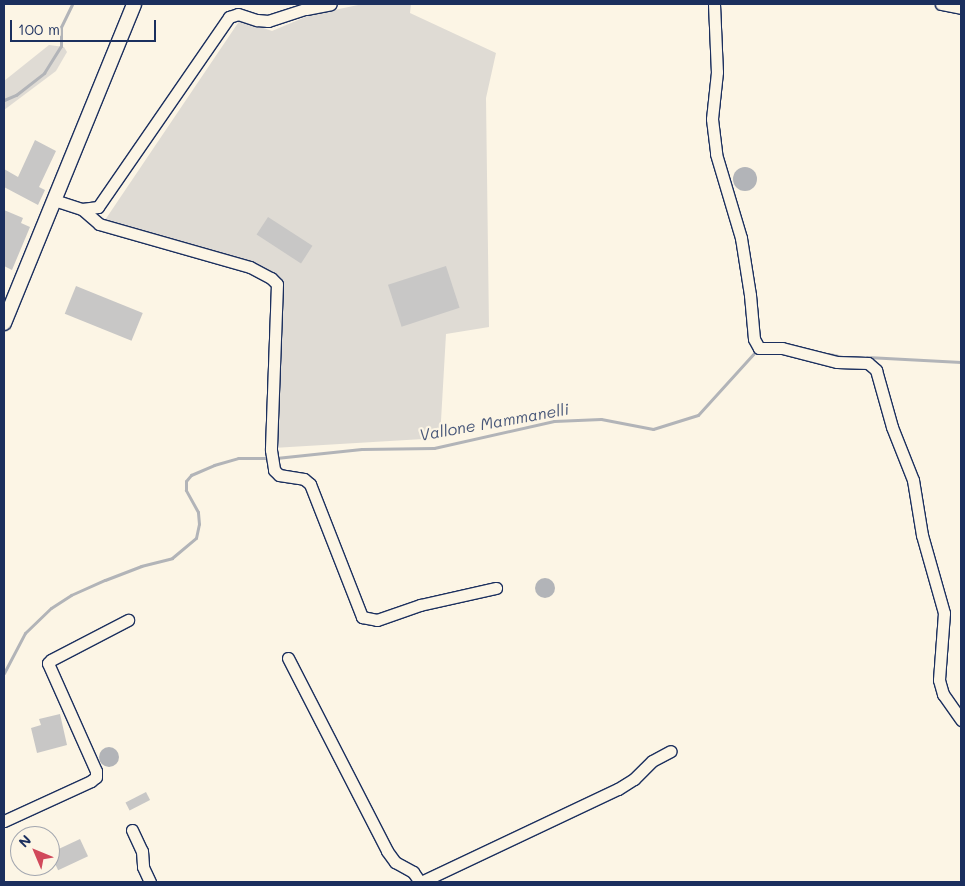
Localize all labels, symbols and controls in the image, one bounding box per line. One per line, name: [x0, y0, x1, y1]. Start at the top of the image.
scale bar: [12, 10, 159, 42]
text: 100 m: [18, 19, 60, 39]
water label: Vallone Mammanelli: [418, 399, 570, 445]
north arrow: [10, 826, 60, 876]
text: N: [14, 830, 35, 851]

